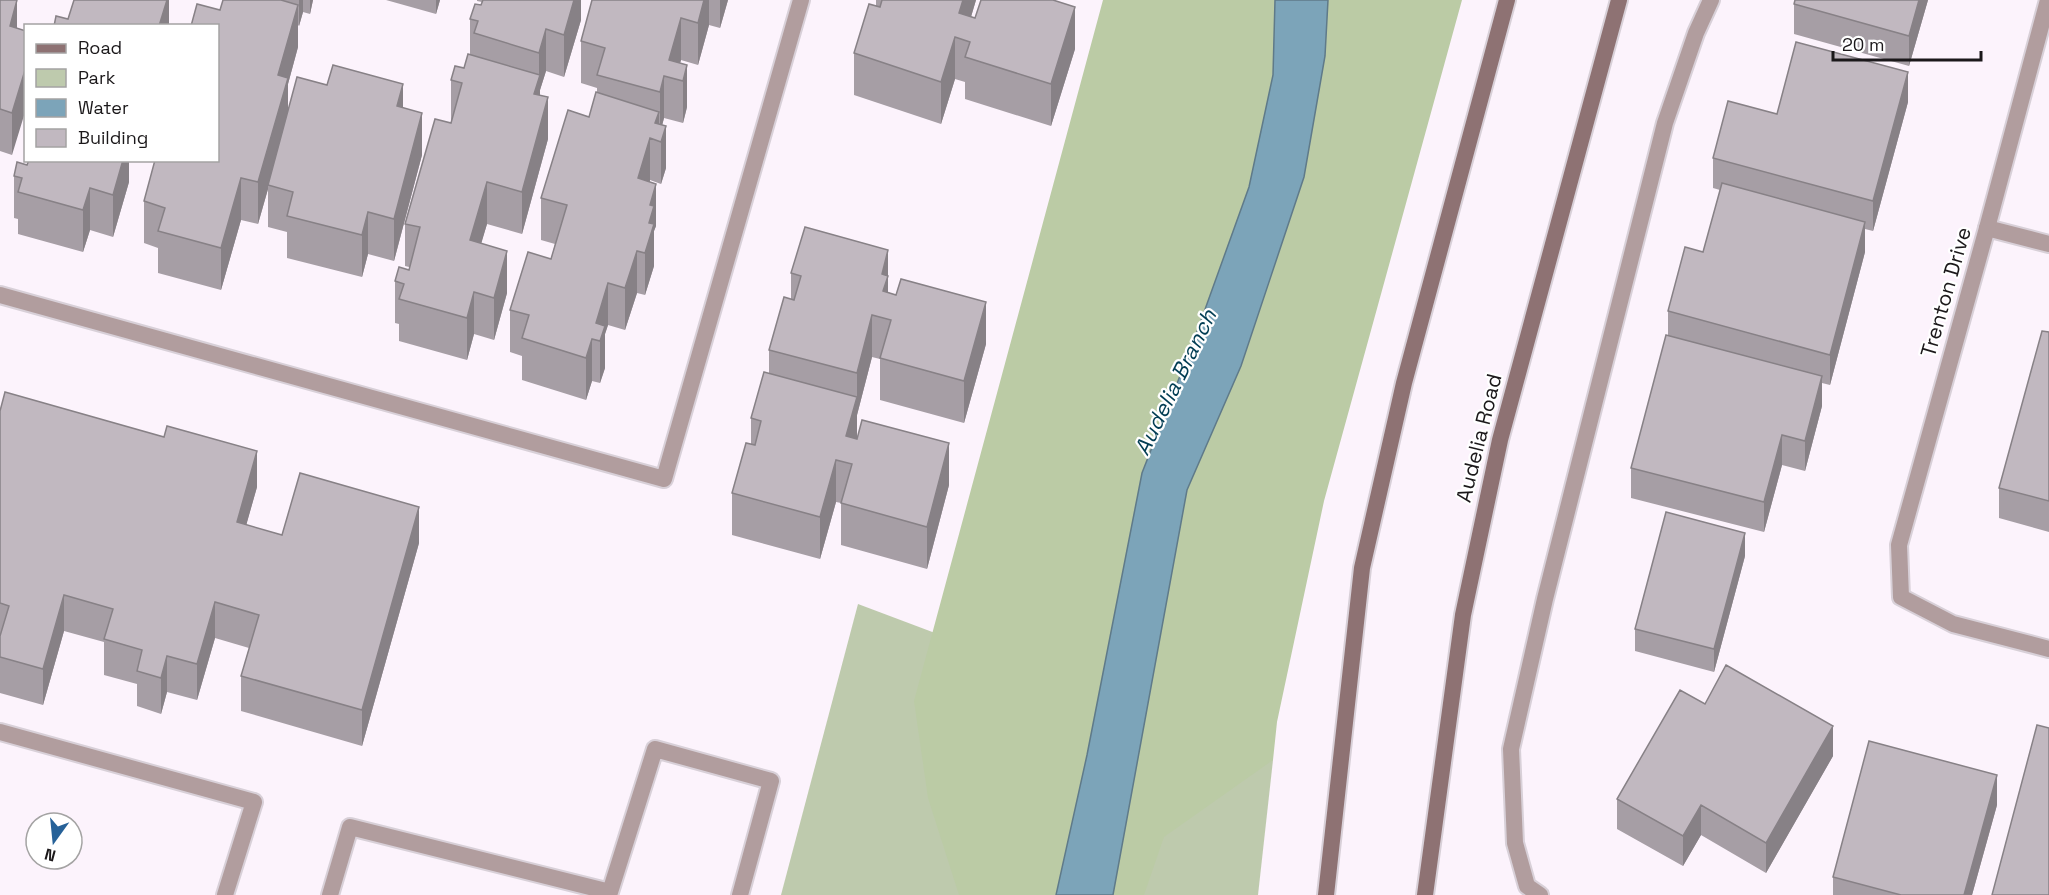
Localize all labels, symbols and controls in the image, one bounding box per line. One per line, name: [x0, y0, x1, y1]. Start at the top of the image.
legend: [24, 24, 219, 162]
scale bar: [1833, 24, 1982, 62]
text: 20 m: [1842, 33, 1885, 56]
text: Road: [78, 36, 122, 59]
text: Park: [78, 66, 116, 89]
text: Water: [78, 96, 129, 119]
text: Building: [78, 126, 148, 149]
street label: Trenton Drive: [1914, 224, 1977, 360]
water label: Audelia Branch: [1128, 304, 1223, 460]
street label: Audelia Road: [1450, 371, 1508, 505]
north arrow: [24, 811, 84, 871]
text: N: [42, 843, 58, 867]

